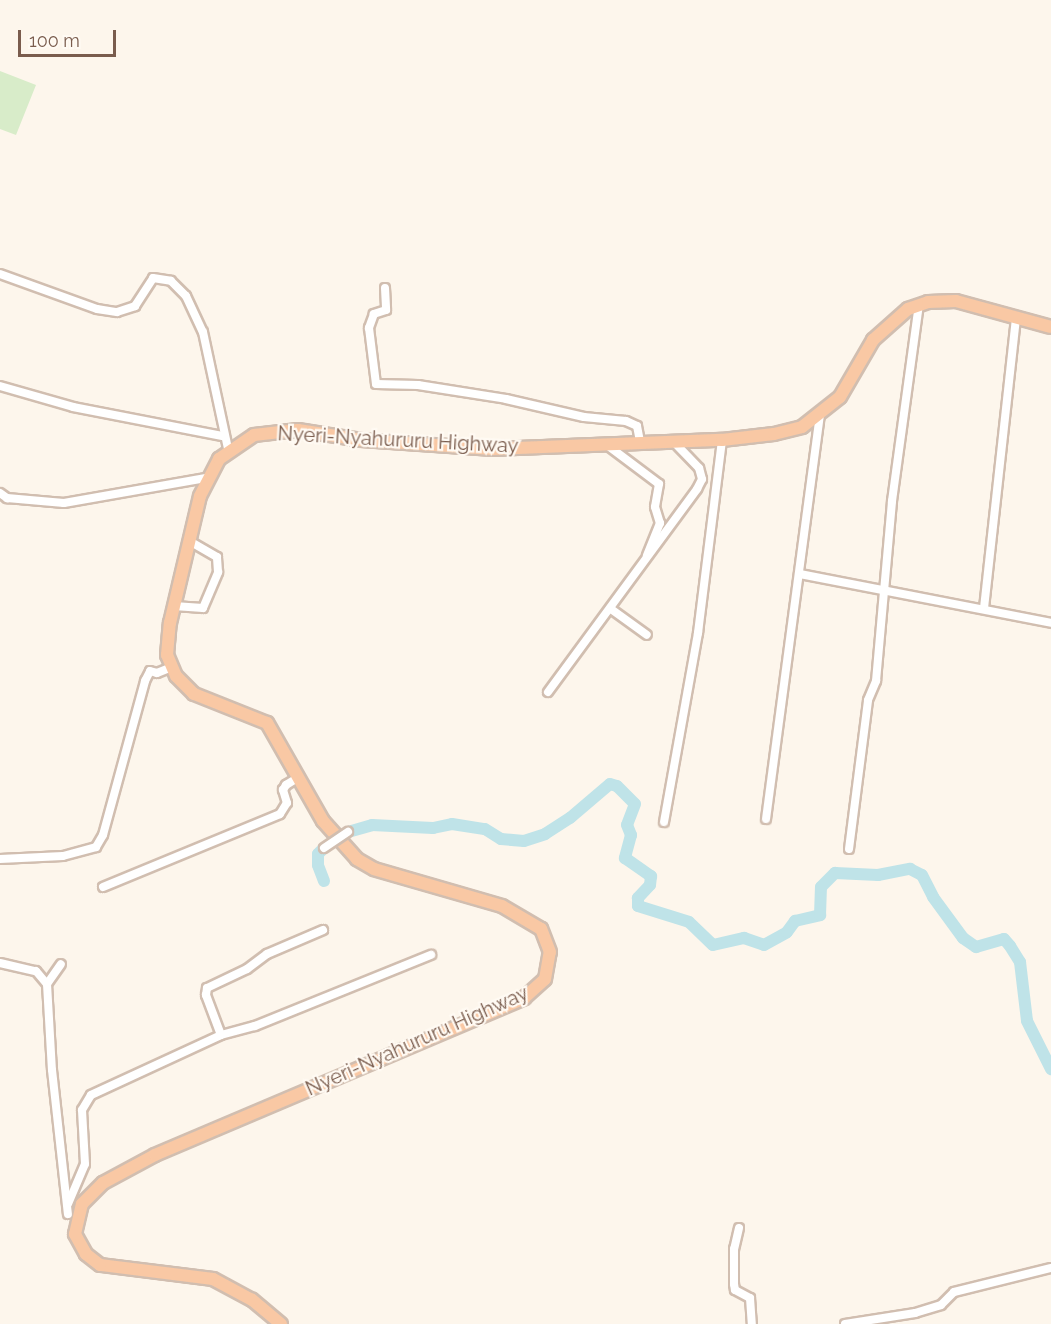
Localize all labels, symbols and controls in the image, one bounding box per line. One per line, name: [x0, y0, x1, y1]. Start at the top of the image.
scale bar: [21, 18, 118, 56]
text: 100 m: [29, 30, 80, 51]
street label: Nyeri-Nyahururu Highway: [277, 422, 519, 458]
street label: Nyeri-Nyahururu Highway: [302, 981, 532, 1101]

